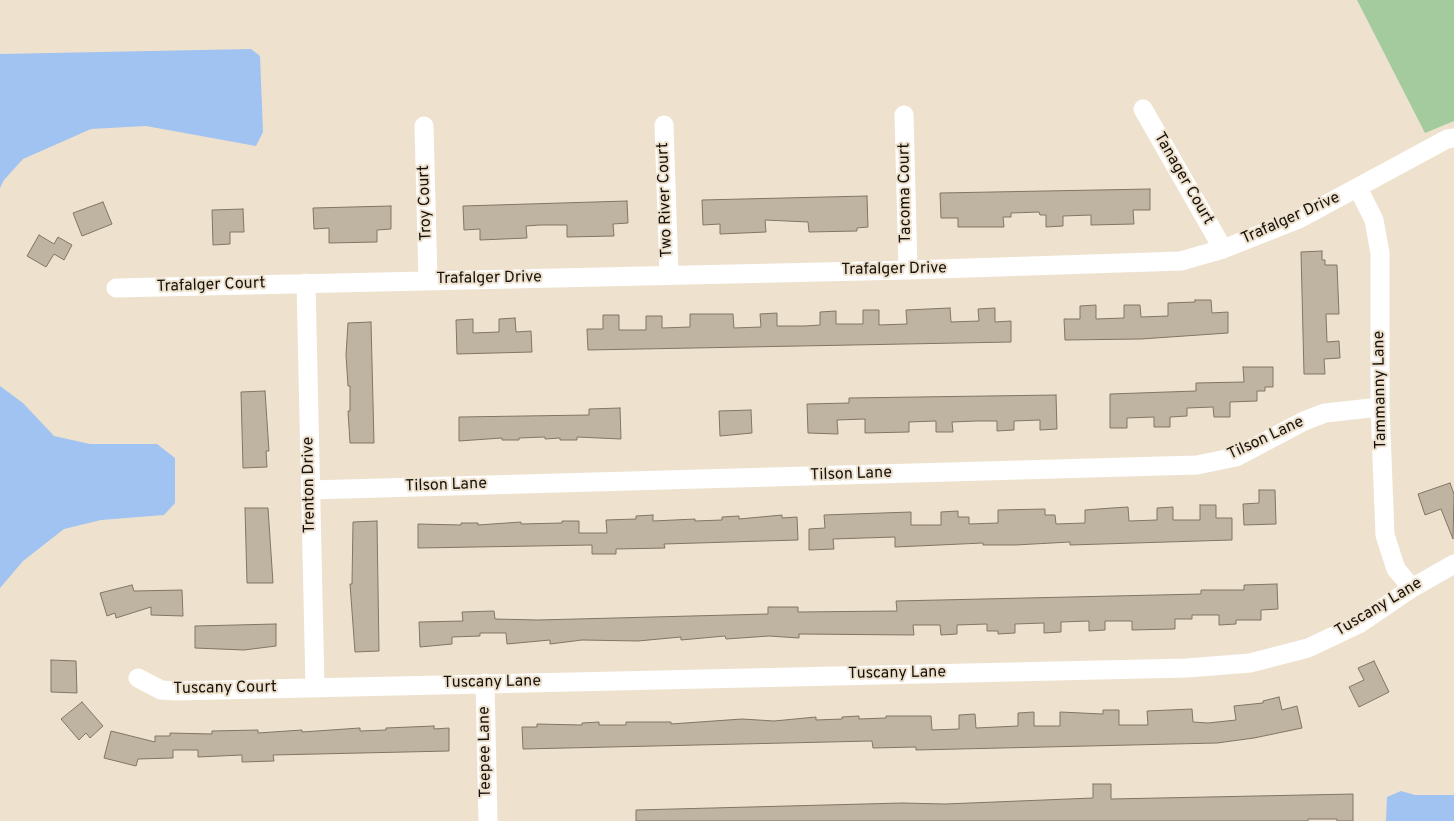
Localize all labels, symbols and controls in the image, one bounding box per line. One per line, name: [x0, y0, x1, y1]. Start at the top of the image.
street label: Tanager Court: [1149, 129, 1217, 229]
street label: Two River Court: [654, 142, 678, 258]
street label: Tacoma Court: [896, 142, 916, 244]
street label: Troy Court: [415, 165, 437, 241]
street label: Trafalger Drive: [1239, 189, 1343, 249]
street label: Trafalger Drive: [841, 259, 947, 281]
street label: Trafalger Drive: [436, 268, 542, 290]
street label: Trafalger Court: [156, 275, 266, 297]
street label: Tammanny Lane: [1370, 330, 1392, 450]
street label: Tilson Lane: [1225, 413, 1307, 465]
street label: Trenton Drive: [300, 436, 320, 534]
street label: Tilson Lane: [810, 464, 892, 486]
street label: Tilson Lane: [405, 475, 487, 497]
street label: Tuscany Lane: [1332, 575, 1426, 641]
street label: Tuscany Lane: [848, 664, 946, 684]
street label: Tuscany Lane: [443, 673, 541, 693]
street label: Tuscany Court: [173, 678, 277, 700]
street label: Teepee Lane: [476, 706, 496, 798]

